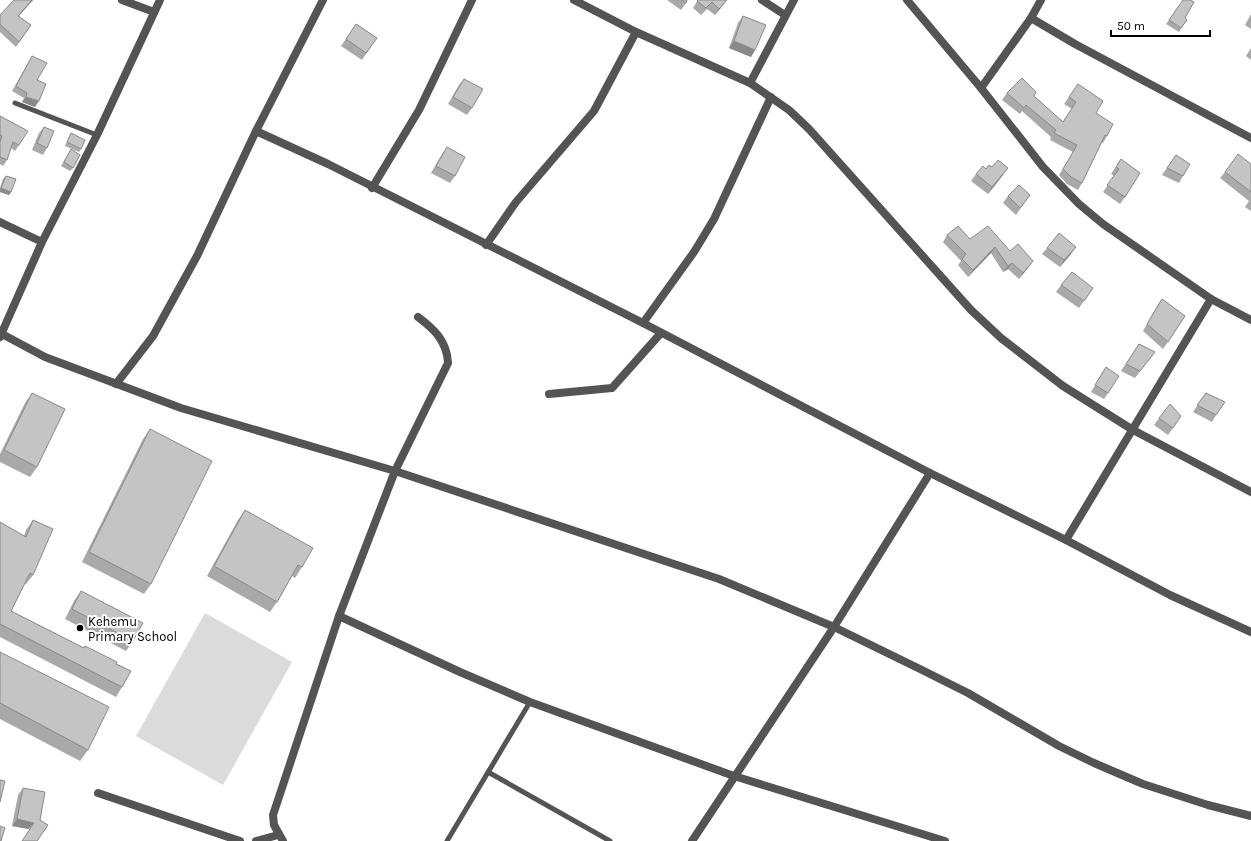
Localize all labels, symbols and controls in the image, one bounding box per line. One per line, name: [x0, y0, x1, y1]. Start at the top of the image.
scale bar: [1111, 12, 1210, 38]
text: 50 m: [1117, 19, 1145, 33]
place label: Kehemu Primary School: [88, 614, 177, 644]
marker: Kehemu Primary School: [75, 623, 85, 633]

